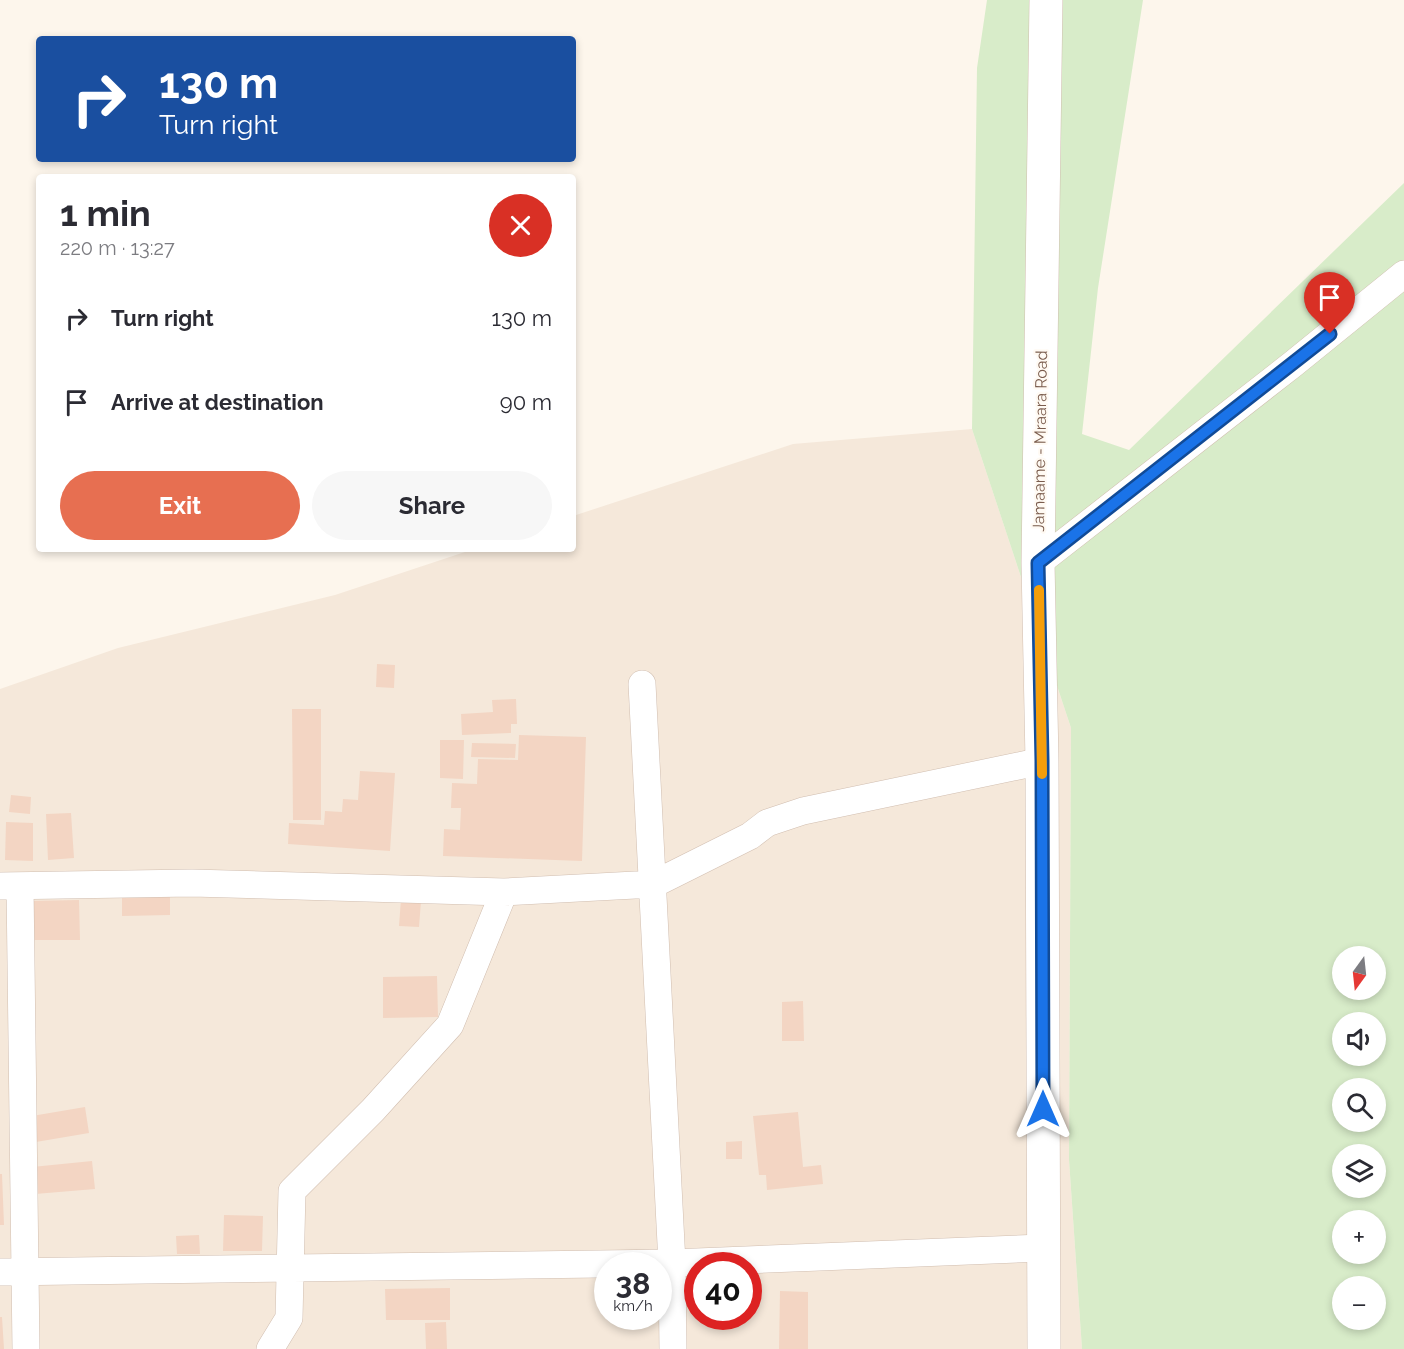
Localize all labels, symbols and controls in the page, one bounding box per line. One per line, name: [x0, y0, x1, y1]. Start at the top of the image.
text: 130 m: [159, 59, 278, 108]
icon: right: [60, 60, 138, 138]
text: Turn right: [159, 109, 278, 140]
text: 1 min: [60, 192, 151, 234]
button: close: [489, 194, 552, 257]
text: 220 m · 13:27: [60, 236, 175, 260]
pin: [1304, 272, 1355, 334]
icon: arrive: [1313, 281, 1346, 314]
icon: right: [60, 302, 93, 335]
text: Turn right: [111, 305, 214, 331]
text: 130 m: [492, 305, 552, 331]
street label: Jamaame - Mraara Road: [1029, 350, 1051, 532]
icon: arrive: [60, 386, 93, 419]
text: Arrive at destination: [111, 389, 324, 415]
text: 90 m: [500, 389, 552, 415]
button: Exit: [60, 471, 300, 540]
button: Share: [312, 471, 552, 540]
north arrow: [1332, 946, 1386, 1000]
map controls: [1332, 946, 1386, 1330]
button: sound: [1332, 1012, 1386, 1066]
position arrow: [1011, 1077, 1075, 1141]
button: search: [1332, 1078, 1386, 1132]
button: layers: [1332, 1144, 1386, 1198]
button: +: [1332, 1210, 1386, 1264]
speed limit sign: 40: [684, 1252, 762, 1330]
text: 38: [616, 1266, 650, 1301]
button: −: [1332, 1276, 1386, 1330]
text: km/h: [613, 1297, 653, 1315]

